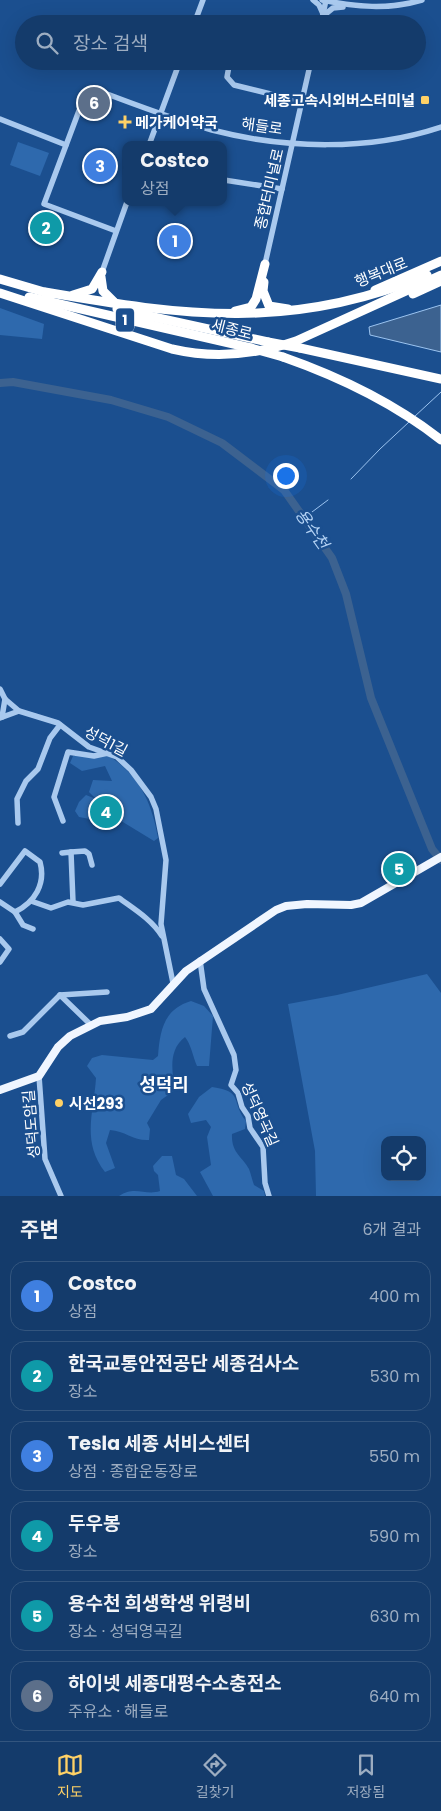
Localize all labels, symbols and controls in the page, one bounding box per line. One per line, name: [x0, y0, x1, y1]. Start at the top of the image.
search box: [15, 15, 426, 70]
icon: search: [33, 29, 61, 57]
text: 장소 검색: [73, 30, 148, 57]
pin: 6: [78, 84, 110, 122]
place label: 세종고속시외버스터미널: [263, 90, 415, 111]
marker: 세종고속시외버스터미널: [419, 94, 431, 106]
place label: 메가케어약국: [135, 112, 218, 133]
street label: 해들로: [240, 113, 284, 139]
marker: 메가케어약국: [119, 116, 131, 128]
popup: [122, 141, 227, 206]
street label: 종합터미널로: [249, 146, 289, 232]
pin: 3: [84, 147, 116, 185]
text: Costco: [140, 147, 209, 174]
text: 상점: [140, 177, 170, 200]
pin: 2: [30, 209, 62, 247]
pin: 1: [159, 222, 191, 260]
street label: 행복대로: [351, 252, 411, 292]
road number: 1: [116, 308, 134, 332]
street label: 세종로: [209, 314, 255, 344]
your location: [273, 463, 299, 489]
water label: 용수천: [290, 504, 335, 556]
street label: 성덕1길: [81, 721, 131, 761]
pin: 4: [90, 793, 122, 831]
pin: 5: [383, 850, 415, 888]
district label: 성덕리: [139, 1072, 189, 1097]
street label: 성덕영곡길: [236, 1078, 284, 1150]
street label: 성덕도암길: [18, 1089, 44, 1159]
place label: 시선293: [69, 1093, 123, 1114]
marker: 시선293: [53, 1097, 65, 1109]
map controls: [381, 1136, 426, 1181]
button: locate: [381, 1136, 426, 1181]
text: 주변: [20, 1215, 59, 1244]
text: 6개 결과: [362, 1218, 421, 1241]
text: Costco: [68, 1270, 137, 1297]
text: 1: [34, 1285, 40, 1308]
text: 400 m: [369, 1285, 420, 1308]
text: 상점: [68, 1300, 97, 1323]
text: 한국교통안전공단 세종검사소: [68, 1350, 299, 1377]
text: 2: [32, 1365, 42, 1388]
text: 530 m: [370, 1365, 420, 1388]
text: 장소: [68, 1380, 97, 1403]
text: Tesla 세종 서비스센터: [68, 1430, 250, 1457]
text: 3: [32, 1445, 42, 1468]
text: 550 m: [369, 1445, 420, 1468]
text: 상점 · 종합운동장로: [68, 1460, 198, 1483]
text: 두우봉: [68, 1510, 120, 1537]
text: 4: [32, 1525, 42, 1548]
text: 590 m: [369, 1525, 420, 1548]
text: 장소: [68, 1540, 97, 1563]
text: 용수천 희생학생 위령비: [68, 1590, 251, 1617]
text: 5: [32, 1605, 42, 1628]
text: 630 m: [370, 1605, 420, 1628]
text: 장소 · 성덕영곡길: [68, 1620, 183, 1643]
text: 하이넷 세종대평수소충전소: [68, 1670, 282, 1697]
text: 6: [32, 1685, 42, 1708]
text: 640 m: [369, 1685, 420, 1708]
text: 주유소 · 해들로: [68, 1700, 168, 1723]
tab: 지도: [56, 1751, 84, 1803]
tab: 길찾기: [196, 1751, 235, 1803]
tab: 저장됨: [346, 1751, 385, 1803]

